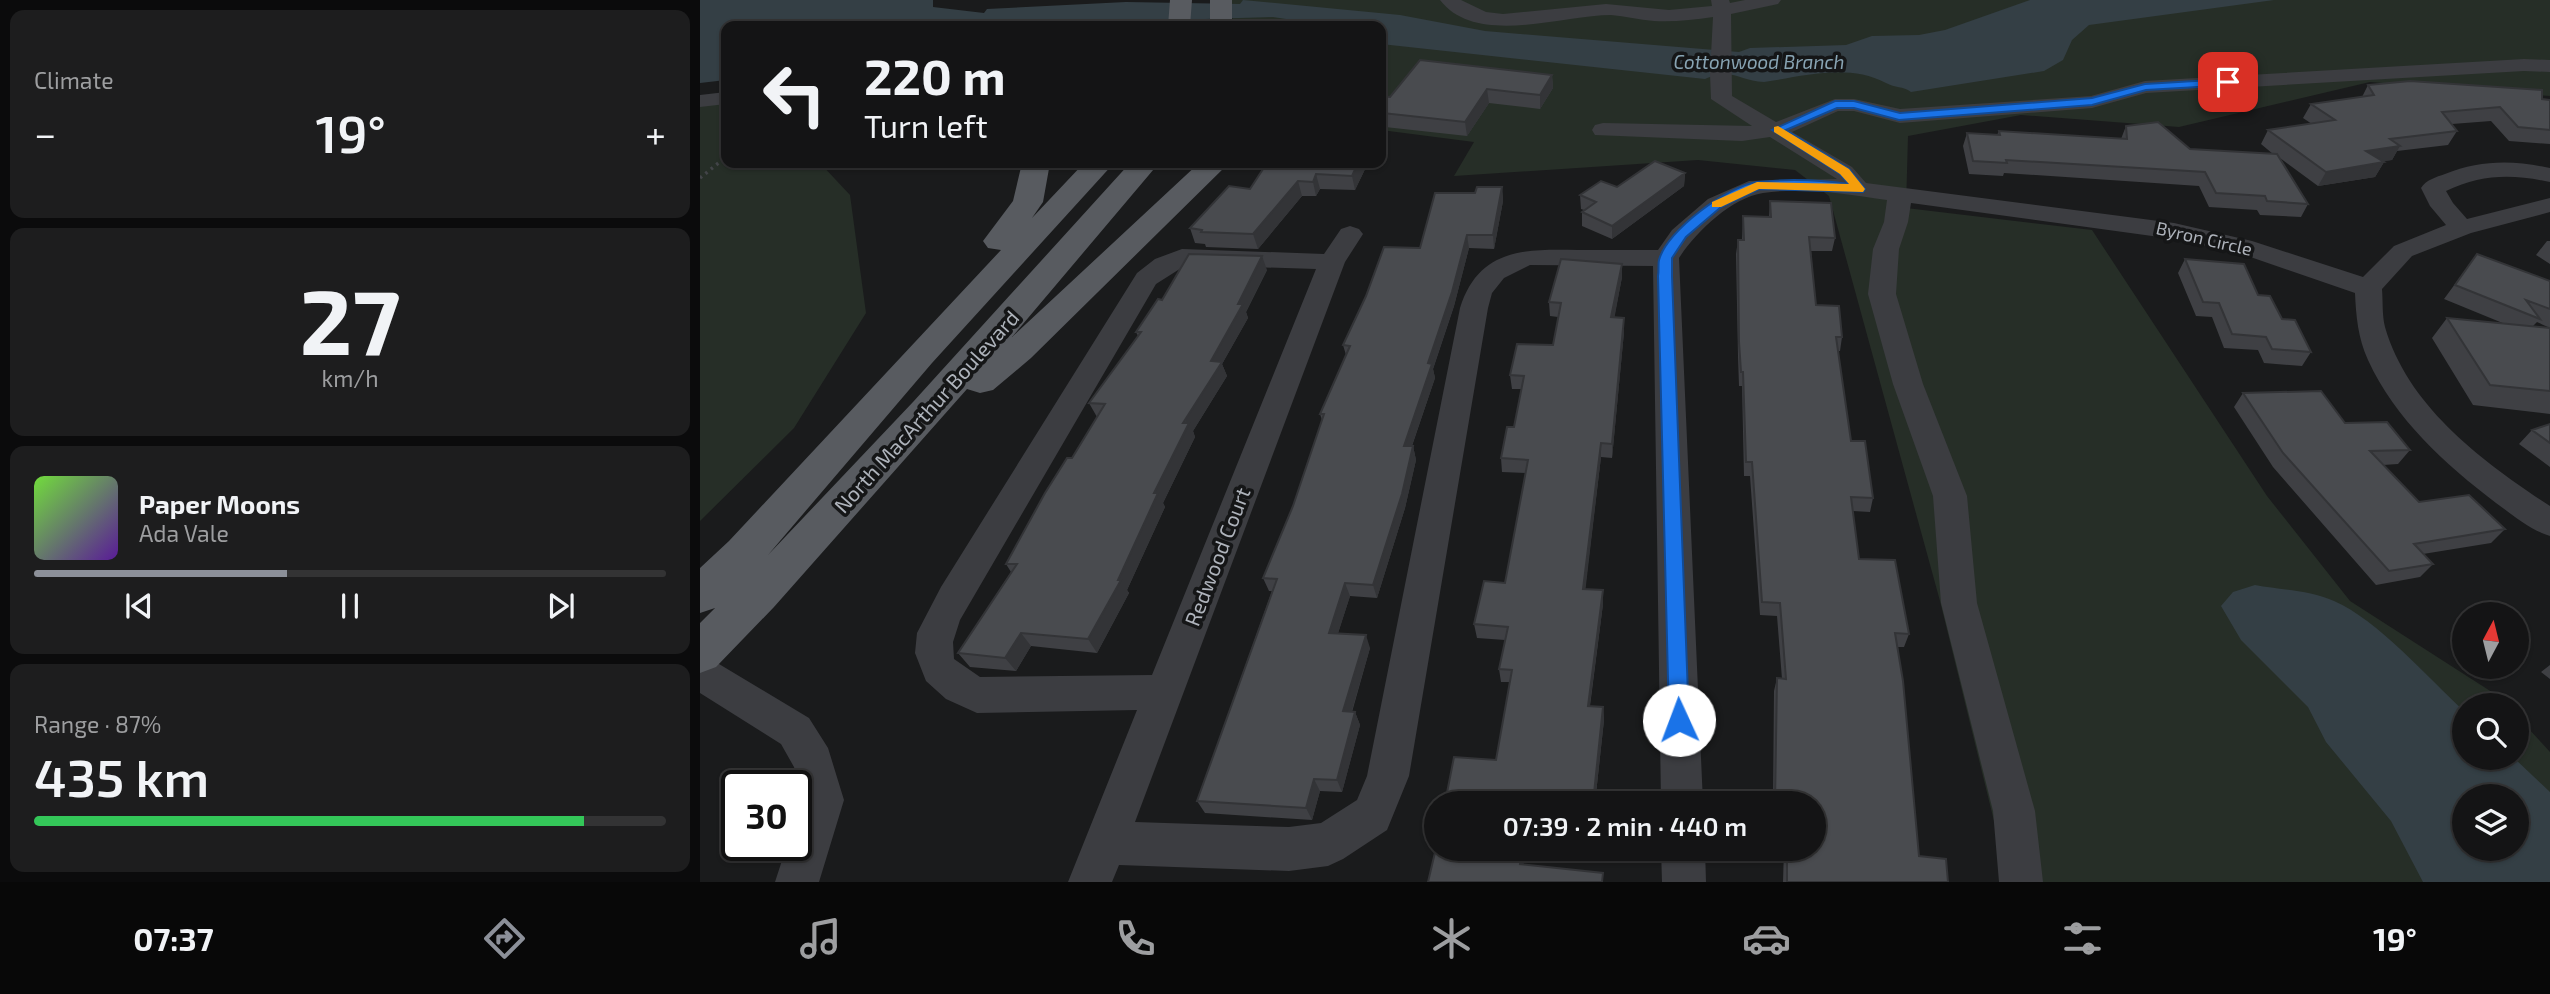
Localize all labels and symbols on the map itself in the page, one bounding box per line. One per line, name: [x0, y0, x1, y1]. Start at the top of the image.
water label: Cottonwood Branch: [1673, 50, 1845, 73]
pin: [2198, 52, 2258, 112]
street label: Byron Circle: [2154, 216, 2254, 260]
street label: North MacArthur Boulevard: [828, 305, 1023, 517]
street label: Redwood Court: [1179, 484, 1254, 629]
north arrow: [2452, 602, 2529, 679]
position arrow: [1642, 683, 1716, 757]
speed limit sign: 30: [721, 770, 812, 861]

